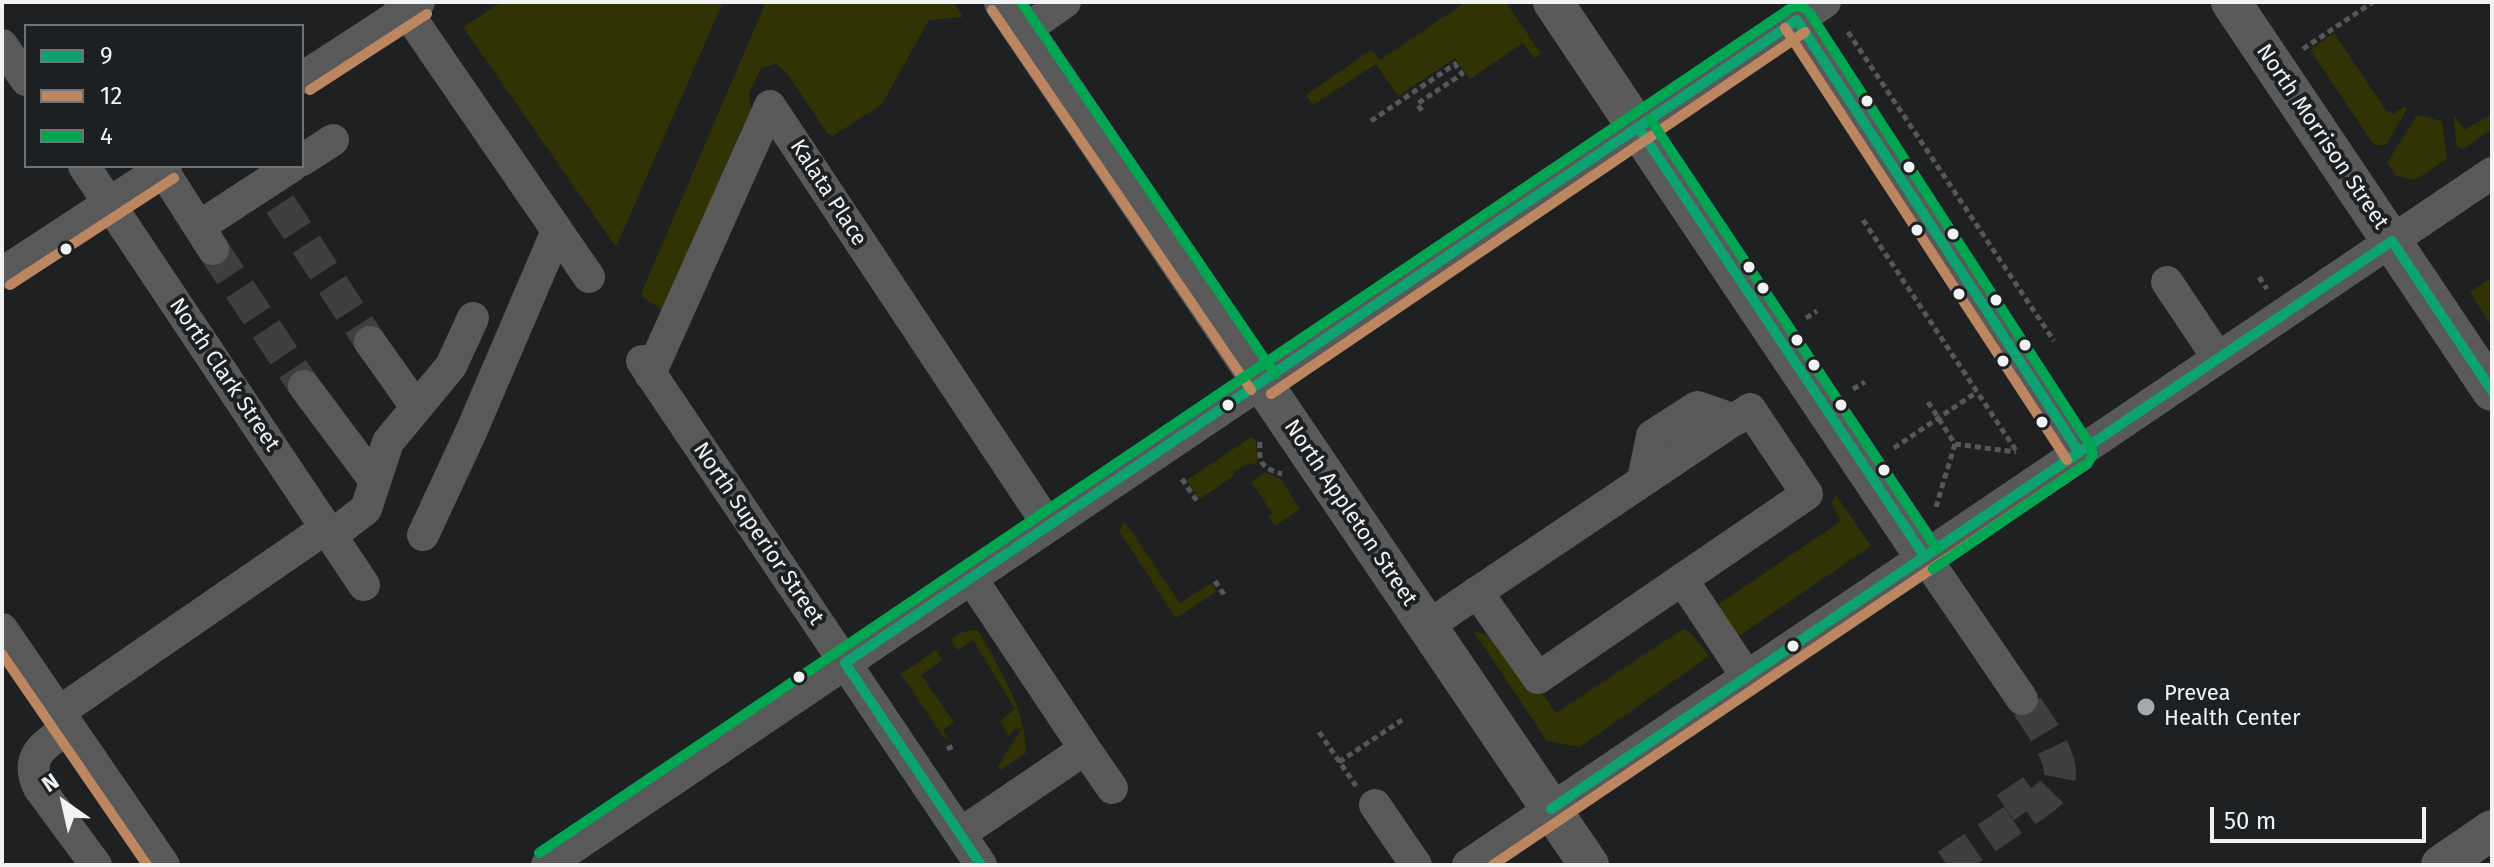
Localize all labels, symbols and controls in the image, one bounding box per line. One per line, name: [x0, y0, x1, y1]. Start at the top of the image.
legend: [24, 24, 304, 168]
street label: North Morrison Street: [2250, 39, 2394, 235]
text: 9: [100, 42, 113, 70]
text: 12: [100, 82, 122, 110]
unlabelled marker: [1859, 93, 1875, 109]
text: 4: [100, 122, 113, 150]
street label: Kalata Place: [784, 135, 872, 251]
unlabelled marker: [1901, 159, 1917, 175]
unlabelled marker: [1909, 222, 1925, 238]
unlabelled marker: [1945, 226, 1961, 242]
unlabelled marker: [58, 241, 74, 257]
unlabelled marker: [1741, 259, 1757, 275]
unlabelled marker: [1755, 280, 1771, 296]
unlabelled marker: [1951, 286, 1967, 302]
unlabelled marker: [1988, 292, 2004, 308]
street label: North Clark Street: [163, 294, 285, 456]
unlabelled marker: [1789, 332, 1805, 348]
unlabelled marker: [2017, 337, 2033, 353]
unlabelled marker: [1995, 353, 2011, 369]
unlabelled marker: [1806, 357, 1822, 373]
unlabelled marker: [1220, 397, 1236, 413]
unlabelled marker: [1833, 397, 1849, 413]
unlabelled marker: [2034, 414, 2050, 430]
street label: North Appleton Street: [1278, 415, 1422, 611]
street label: North Superior Street: [687, 438, 829, 630]
unlabelled marker: [1876, 462, 1892, 478]
unlabelled marker: [1785, 638, 1801, 654]
unlabelled marker: [791, 669, 807, 685]
place label: Prevea Health Center: [2164, 681, 2300, 732]
marker: Prevea Health Center: [2135, 696, 2157, 718]
north arrow: [24, 763, 104, 843]
text: N: [37, 767, 64, 798]
scale bar: [2214, 791, 2430, 841]
text: 50 m: [2224, 807, 2276, 835]

